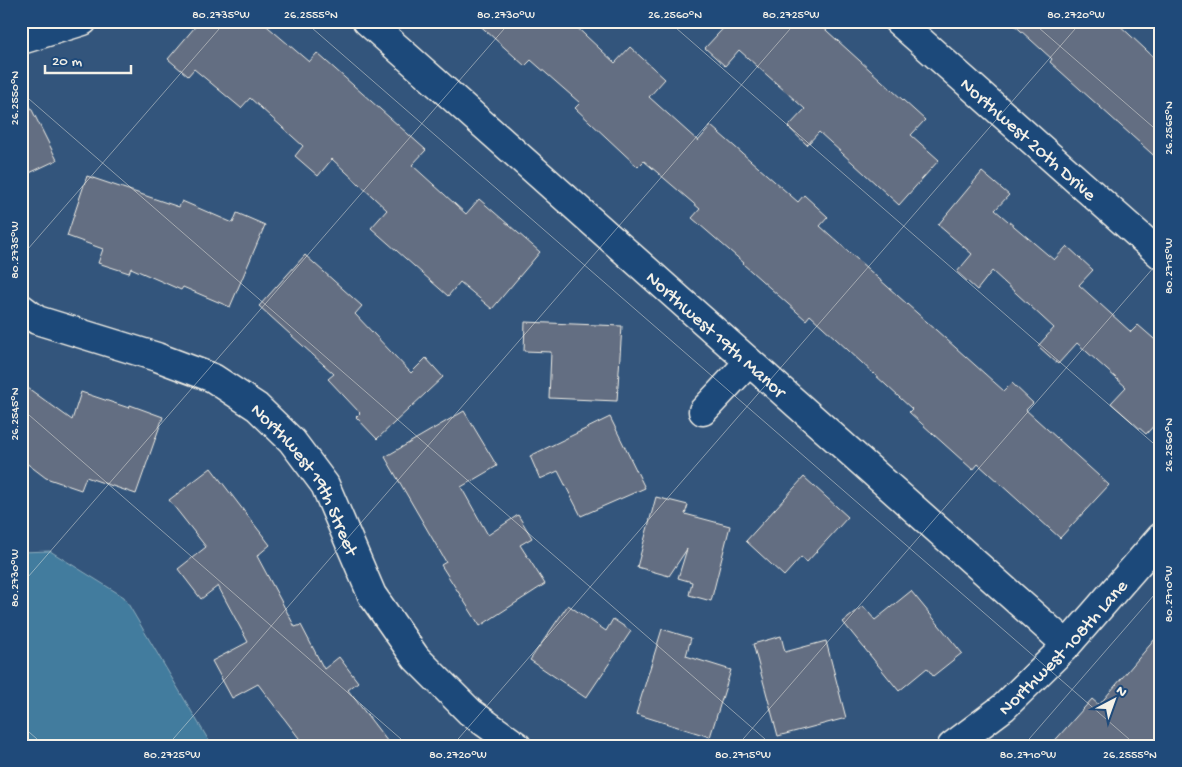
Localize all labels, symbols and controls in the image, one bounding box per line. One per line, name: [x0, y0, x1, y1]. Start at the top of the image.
text: 80.2735°W: [192, 9, 250, 23]
text: 26.2555°N: [284, 9, 338, 23]
text: 80.2730°W: [477, 9, 535, 23]
text: 26.2560°N: [648, 9, 702, 23]
text: 80.2725°W: [762, 9, 820, 23]
text: 80.2720°W: [1047, 9, 1105, 23]
scale bar: [45, 42, 131, 74]
text: 20 m: [52, 53, 82, 71]
text: 26.2550°N: [9, 71, 23, 125]
street label: Northwest 20th Drive: [954, 74, 1100, 207]
text: 26.2565°N: [1163, 101, 1177, 155]
text: 80.2735°W: [9, 221, 23, 279]
text: 80.2715°W: [1163, 238, 1177, 294]
street label: Northwest 19th Manor: [640, 267, 791, 406]
text: 26.2545°N: [9, 387, 23, 441]
street label: Northwest 19th Street: [245, 399, 363, 562]
text: 26.2560°N: [1163, 418, 1177, 472]
text: 80.2730°W: [9, 549, 23, 607]
text: 80.2710°W: [1163, 566, 1177, 622]
street label: Northwest 108th Lane: [990, 573, 1130, 717]
north arrow: [1090, 674, 1140, 724]
text: 80.2725°W: [143, 749, 201, 763]
text: 80.2720°W: [429, 749, 487, 763]
text: 80.2715°W: [715, 749, 771, 763]
text: 80.2710°W: [1000, 749, 1056, 763]
text: 26.2555°N: [1103, 749, 1157, 763]

